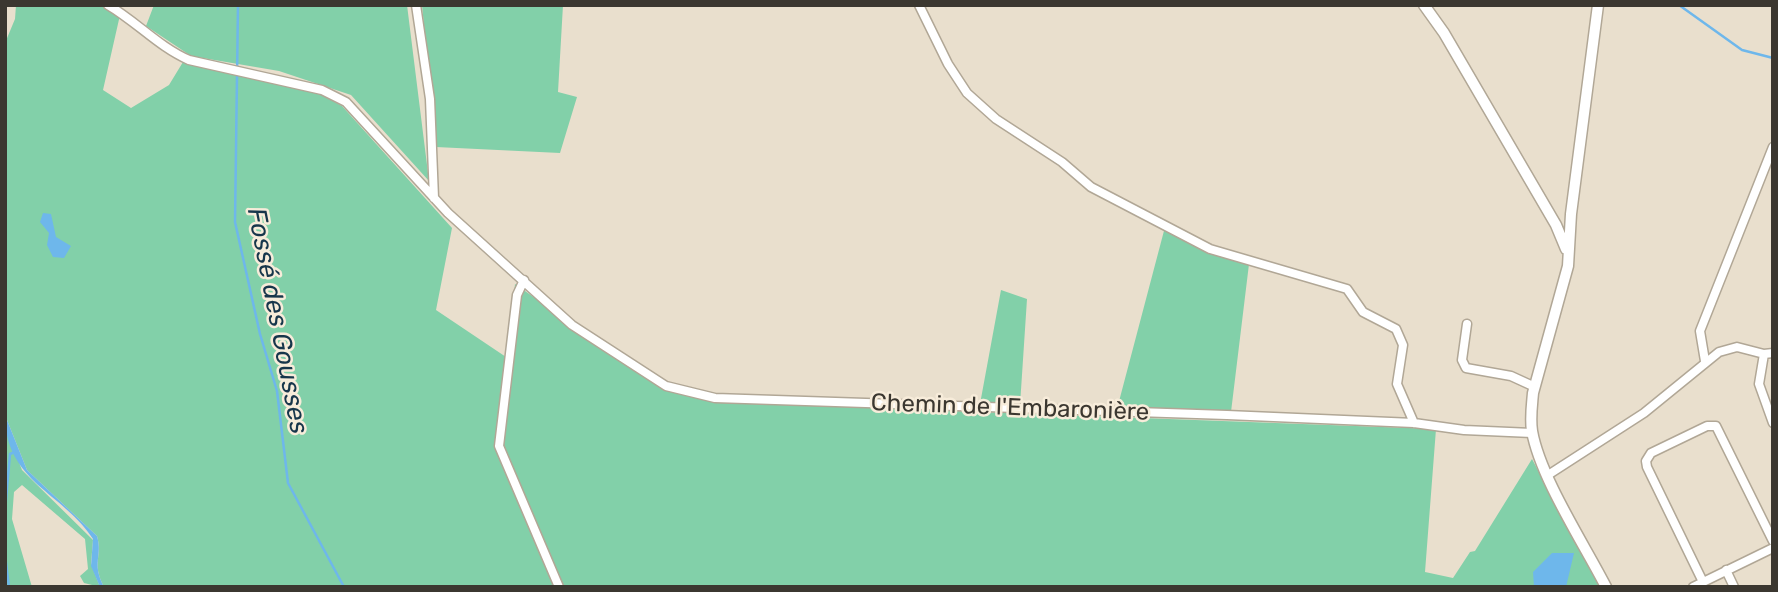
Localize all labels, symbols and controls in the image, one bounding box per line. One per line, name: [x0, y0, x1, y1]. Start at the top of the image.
water label: Fossé des Gousses: [240, 205, 314, 437]
street label: Chemin de l'Embaronière: [870, 389, 1150, 427]

